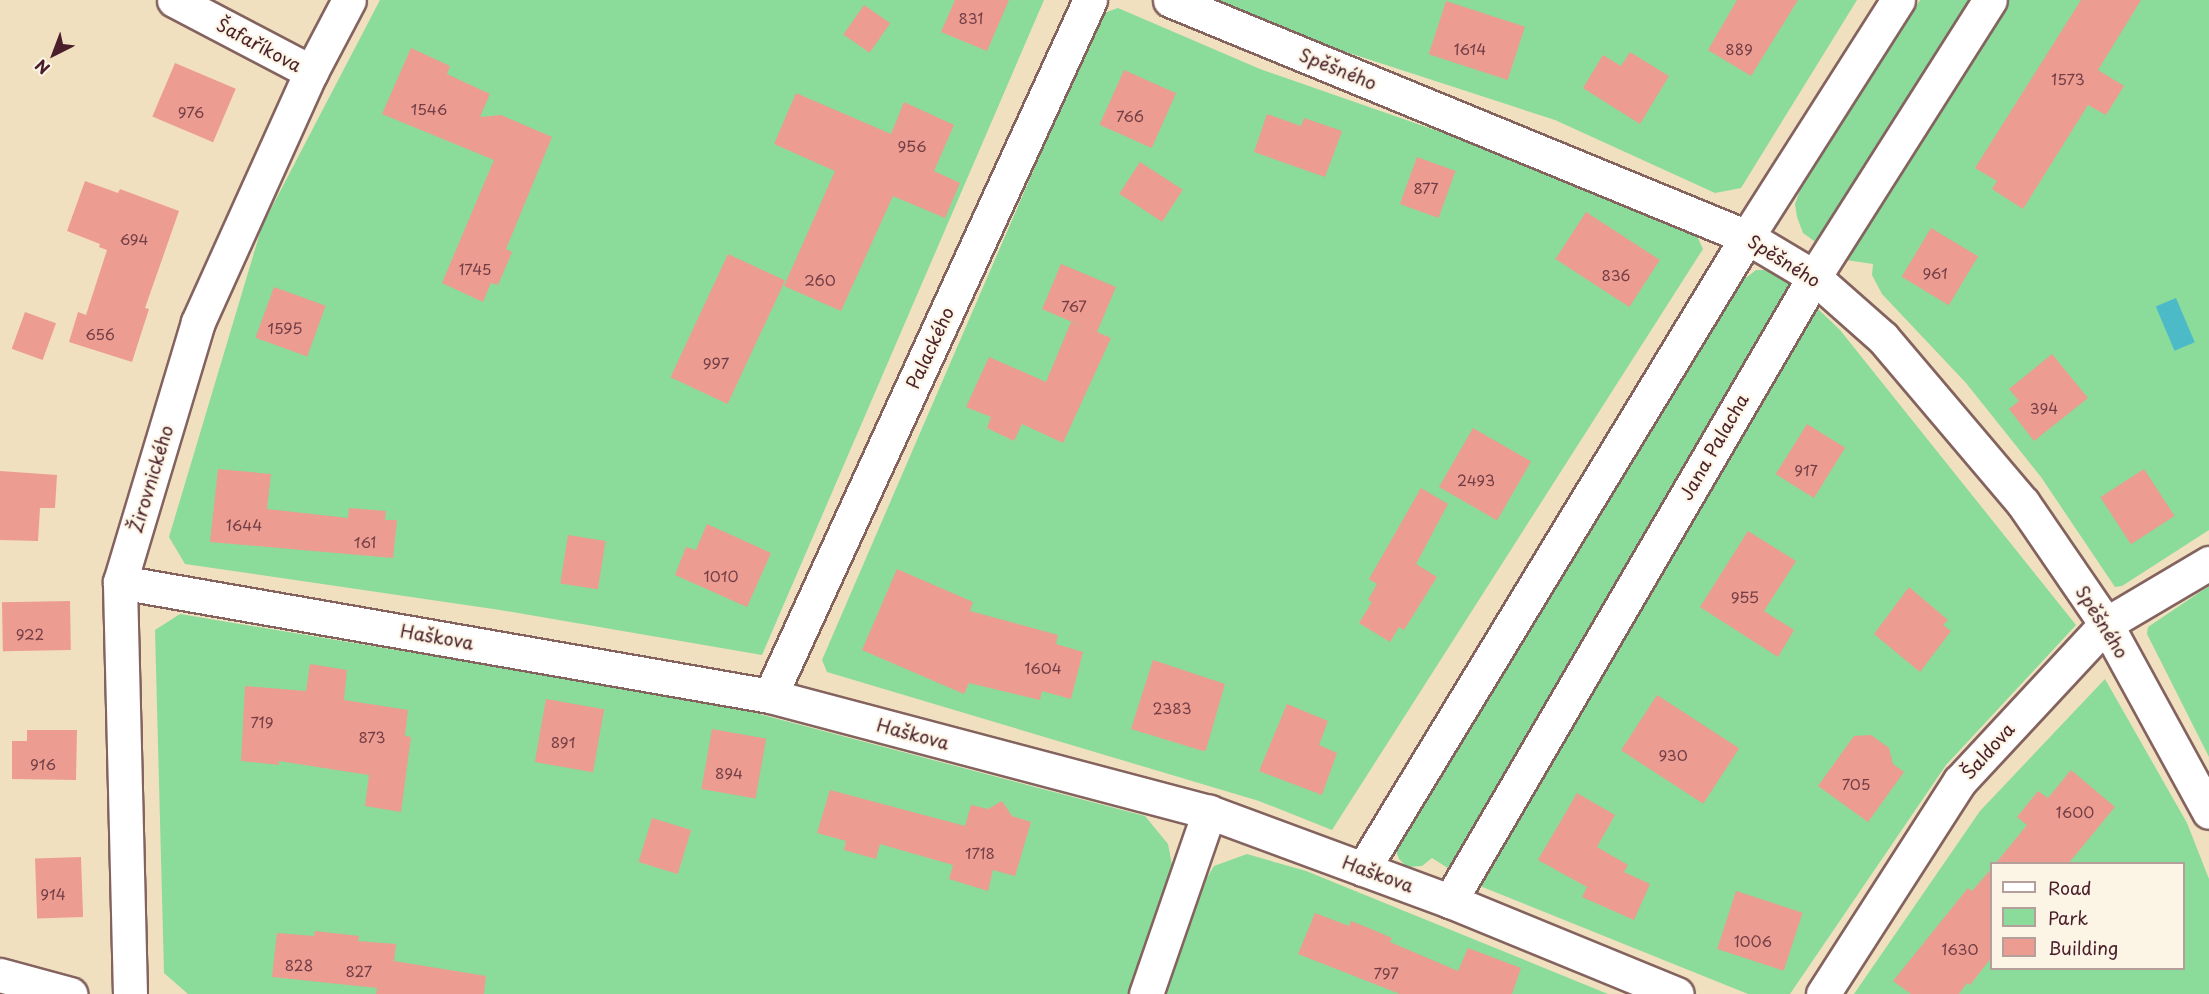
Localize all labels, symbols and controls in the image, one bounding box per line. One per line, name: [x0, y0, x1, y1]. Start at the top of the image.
house number: 831: [959, 9, 983, 27]
street label: Šafaříkova: [213, 14, 305, 76]
north arrow: [24, 24, 84, 84]
house number: 1614: [1454, 40, 1486, 58]
house number: 889: [1725, 40, 1753, 58]
street label: Spěšného: [1296, 44, 1380, 94]
text: N: [29, 54, 55, 81]
house number: 1573: [2051, 70, 2085, 88]
house number: 1546: [411, 100, 447, 118]
house number: 976: [178, 103, 204, 121]
house number: 766: [1116, 107, 1144, 125]
house number: 956: [898, 137, 926, 155]
house number: 877: [1413, 179, 1439, 197]
house number: 694: [120, 230, 148, 248]
street label: Spěšného: [1744, 230, 1824, 292]
house number: 1745: [459, 260, 491, 278]
house number: 961: [1922, 264, 1948, 282]
house number: 836: [1602, 266, 1630, 284]
house number: 260: [804, 271, 836, 289]
house number: 767: [1061, 297, 1087, 315]
street label: Palackého: [902, 304, 958, 392]
house number: 1595: [267, 319, 303, 337]
house number: 656: [85, 325, 115, 343]
house number: 997: [703, 354, 729, 372]
street label: Jana Palacha: [1675, 390, 1753, 504]
house number: 394: [2030, 399, 2058, 417]
street label: Žirovnického: [124, 423, 178, 535]
house number: 917: [1794, 461, 1818, 479]
house number: 2493: [1457, 471, 1495, 489]
house number: 1644: [226, 516, 262, 534]
house number: 161: [354, 533, 376, 551]
house number: 1010: [704, 567, 738, 585]
street label: Spěšného: [2071, 582, 2133, 662]
house number: 955: [1731, 588, 1759, 606]
street label: Haškova: [399, 620, 475, 654]
house number: 922: [16, 625, 44, 643]
house number: 1604: [1024, 659, 1062, 677]
house number: 2383: [1152, 699, 1192, 717]
house number: 719: [251, 713, 273, 731]
street label: Haškova: [874, 714, 952, 754]
street label: Šaldova: [1957, 718, 2019, 784]
house number: 873: [359, 728, 385, 746]
house number: 891: [551, 733, 575, 751]
house number: 930: [1658, 746, 1688, 764]
house number: 916: [30, 755, 56, 773]
house number: 894: [715, 764, 743, 782]
house number: 705: [1842, 775, 1870, 793]
house number: 1600: [2056, 803, 2094, 821]
house number: 1718: [965, 844, 995, 862]
street label: Haškova: [1340, 851, 1416, 897]
legend: [1990, 862, 2185, 970]
text: Road: [2048, 874, 2092, 901]
house number: 914: [40, 885, 66, 903]
text: Park: [2048, 904, 2088, 931]
house number: 1006: [1734, 932, 1772, 950]
text: Building: [2048, 934, 2118, 961]
house number: 1630: [1942, 940, 1978, 958]
house number: 828: [285, 956, 313, 974]
house number: 827: [346, 962, 372, 980]
house number: 797: [1373, 964, 1399, 982]

